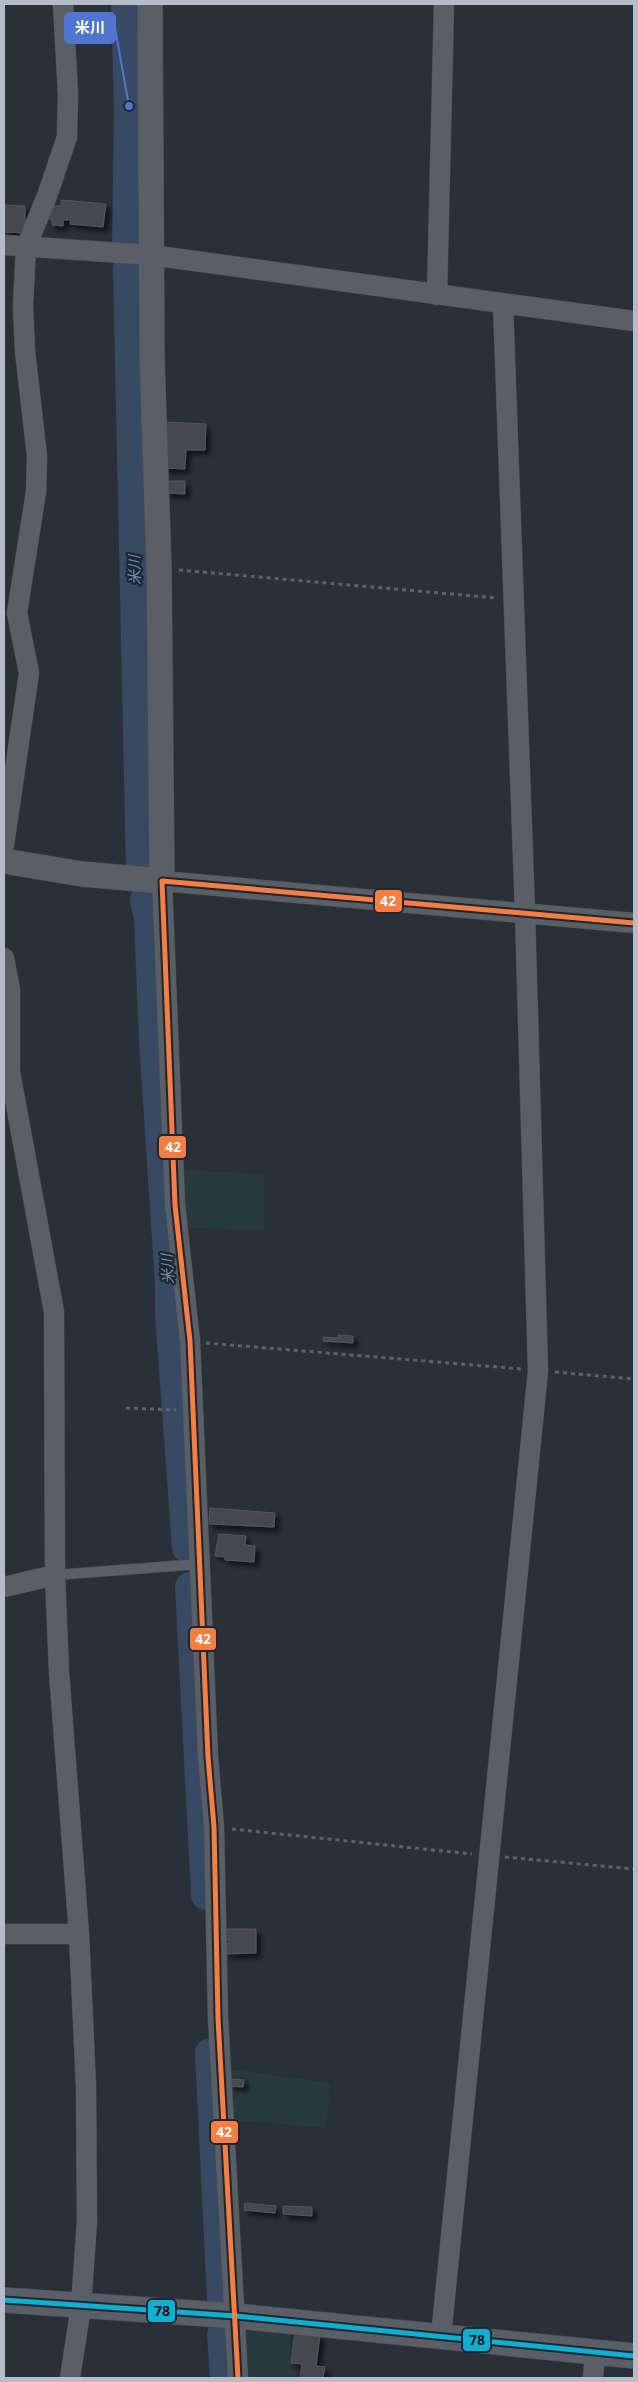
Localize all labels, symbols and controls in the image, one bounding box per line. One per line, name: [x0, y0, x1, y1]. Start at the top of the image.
callout: 米川: [65, 13, 115, 43]
text: 米川: [75, 17, 105, 37]
water label: 米川: [124, 553, 144, 585]
line badge: 42: [374, 889, 403, 913]
text: 42: [380, 891, 396, 910]
line badge: 42: [158, 1135, 187, 1159]
text: 42: [165, 1137, 181, 1156]
water label: 米川: [156, 1252, 178, 1285]
line badge: 42: [189, 1627, 217, 1651]
text: 42: [195, 1629, 211, 1648]
line badge: 42: [210, 2120, 239, 2144]
text: 42: [216, 2122, 232, 2141]
line badge: 78: [147, 2299, 176, 2323]
text: 78: [154, 2301, 170, 2320]
line badge: 78: [462, 2328, 491, 2352]
text: 78: [469, 2330, 485, 2349]

